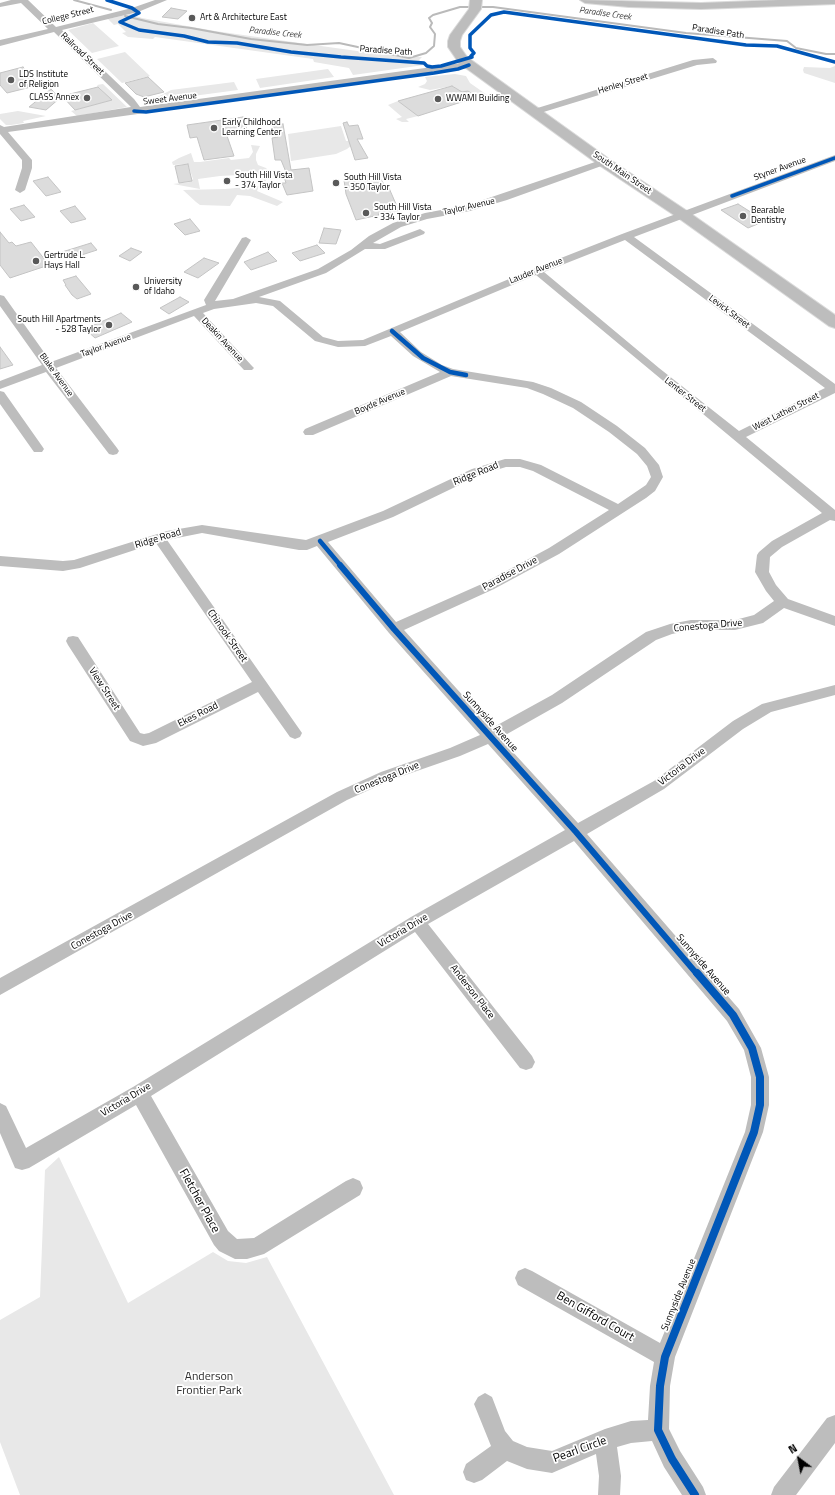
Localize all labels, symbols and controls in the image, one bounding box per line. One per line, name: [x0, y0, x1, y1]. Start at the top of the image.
street label: College Street: [41, 4, 95, 28]
water label: Paradise Creek: [578, 5, 632, 23]
marker: Art & Architecture East: [187, 13, 197, 23]
place label: Art & Architecture East: [200, 13, 287, 23]
street label: Paradise Path: [691, 23, 745, 41]
water label: Paradise Creek: [248, 25, 302, 41]
street label: Railroad Street: [58, 31, 106, 77]
street label: Paradise Path: [359, 44, 413, 58]
place label: LDS Institute of Religion: [19, 70, 68, 91]
street label: Henley Street: [597, 71, 649, 97]
marker: LDS Institute of Religion: [6, 75, 16, 85]
street label: Sweet Avenue: [143, 90, 197, 108]
place label: CLASS Annex: [29, 93, 79, 103]
marker: CLASS Annex: [82, 93, 92, 103]
marker: WWAMI Building: [433, 94, 443, 104]
place label: WWAMI Building: [446, 94, 509, 104]
place label: Early Childhood Learning Center: [222, 118, 282, 139]
marker: Early Childhood Learning Center: [209, 123, 219, 133]
street label: South Main Street: [591, 149, 653, 197]
street label: Styner Avenue: [752, 155, 808, 183]
place label: South Hill Vista - 374 Taylor: [235, 171, 293, 192]
place label: South Hill Vista - 350 Taylor: [344, 173, 402, 194]
marker: South Hill Vista - 374 Taylor: [222, 176, 232, 186]
marker: South Hill Vista - 350 Taylor: [331, 178, 341, 188]
street label: Taylor Avenue: [442, 196, 496, 218]
place label: South Hill Vista - 334 Taylor: [374, 203, 432, 224]
place label: Bearable Dentistry: [751, 206, 786, 227]
marker: South Hill Vista - 334 Taylor: [361, 208, 371, 218]
marker: Bearable Dentistry: [738, 211, 748, 221]
place label: Gertrude L. Hays Hall: [44, 251, 86, 272]
street label: Lauder Avenue: [508, 255, 564, 287]
marker: Gertrude L. Hays Hall: [31, 256, 41, 266]
place label: University of Idaho: [144, 277, 182, 298]
marker: University of Idaho: [131, 282, 141, 292]
street label: Levick Street: [706, 293, 752, 331]
place label: South Hill Apartments - 528 Taylor: [17, 315, 101, 336]
street label: Deakin Avenue: [199, 316, 245, 364]
marker: South Hill Apartments - 528 Taylor: [104, 320, 114, 330]
street label: Taylor Avenue: [79, 332, 133, 360]
street label: Blake Avenue: [37, 351, 75, 399]
street label: Lenter Street: [662, 375, 708, 415]
street label: Boyde Avenue: [353, 386, 407, 418]
street label: West Lathen Street: [751, 391, 821, 433]
street label: Ridge Road: [452, 460, 500, 488]
street label: Ridge Road: [133, 526, 183, 552]
street label: Paradise Drive: [480, 554, 540, 594]
street label: Chinook Street: [204, 607, 250, 665]
street label: Conestoga Drive: [673, 617, 743, 635]
street label: View Street: [86, 665, 122, 713]
street label: Sunnyside Avenue: [460, 689, 520, 755]
street label: Ekes Road: [176, 700, 220, 730]
street label: Victoria Drive: [656, 745, 708, 789]
street label: Conestoga Drive: [353, 760, 421, 796]
street label: Conestoga Drive: [69, 909, 135, 953]
street label: Victoria Drive: [376, 911, 430, 951]
street label: Sunnyside Avenue: [673, 932, 733, 998]
street label: Anderson Place: [447, 963, 497, 1021]
street label: Victoria Drive: [99, 1080, 153, 1120]
street label: Fletcher Place: [175, 1166, 223, 1236]
street label: Sunnyside Avenue: [659, 1257, 699, 1333]
street label: Ben Gifford Court: [554, 1289, 636, 1345]
park label: Anderson Frontier Park: [176, 1370, 242, 1398]
street label: Pearl Circle: [551, 1434, 609, 1466]
north arrow: [779, 1439, 819, 1479]
text: N: [785, 1440, 800, 1458]

